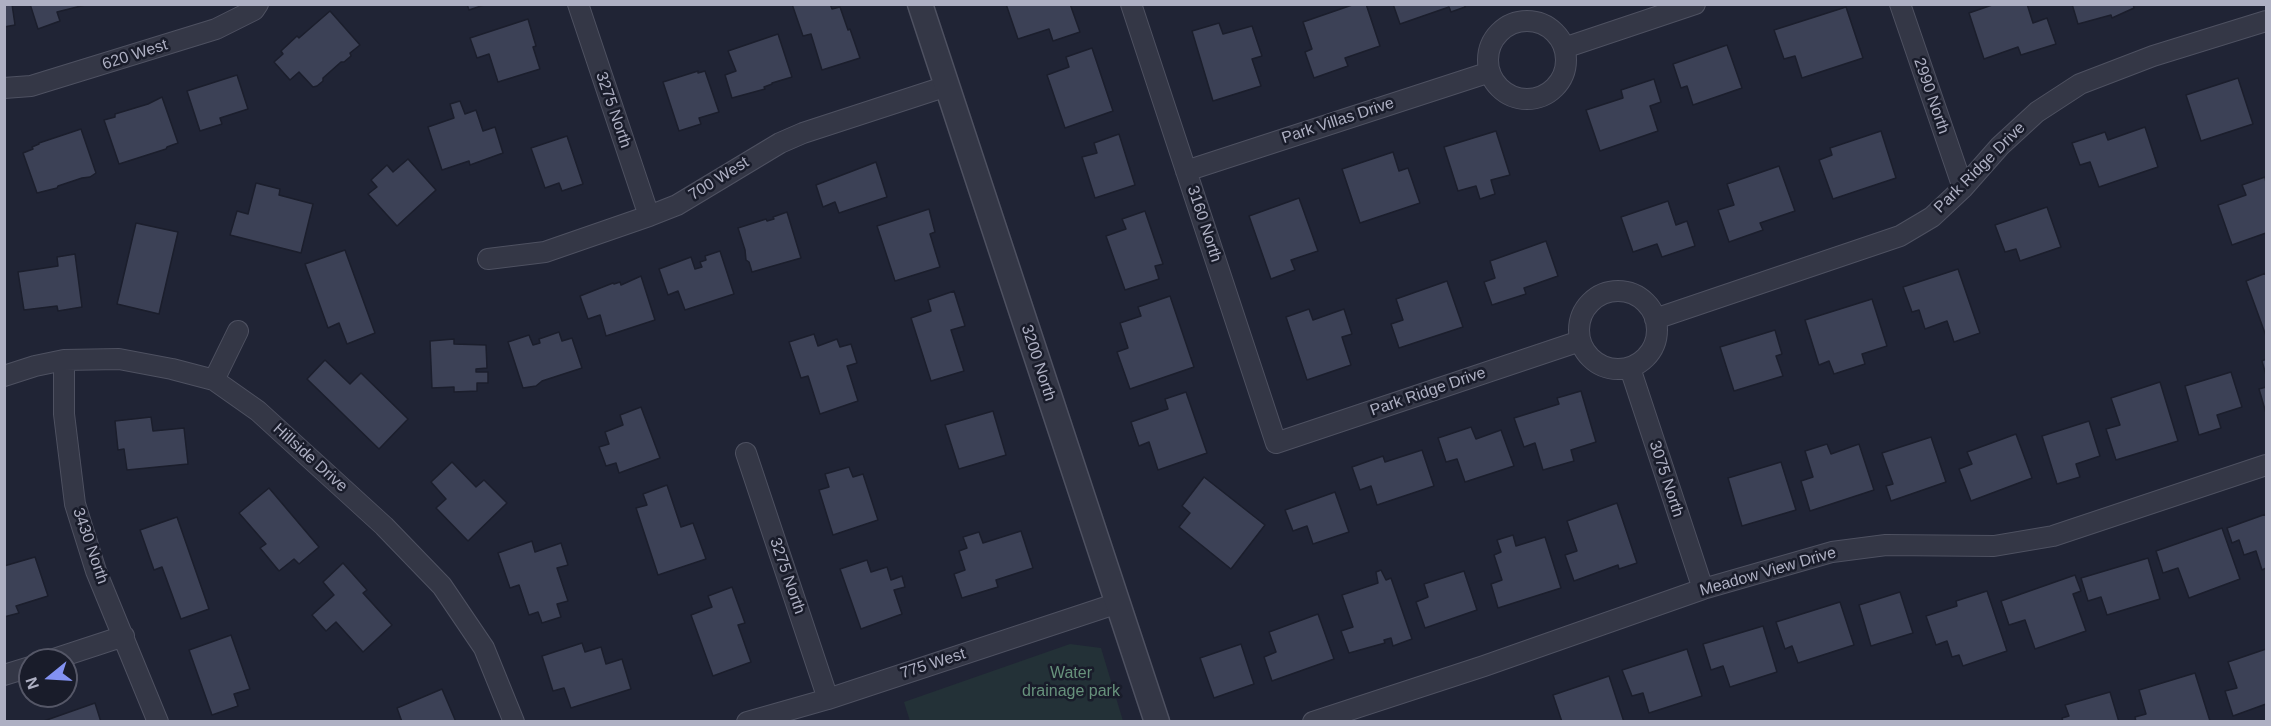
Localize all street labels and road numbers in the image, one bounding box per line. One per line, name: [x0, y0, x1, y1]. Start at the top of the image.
street label: 620 West: [100, 35, 170, 75]
street label: 2990 North: [1909, 55, 1953, 137]
street label: 3275 North: [591, 69, 635, 151]
street label: Park Villas Drive: [1279, 94, 1397, 148]
street label: Park Ridge Drive: [1930, 118, 2030, 218]
street label: 700 West: [685, 153, 753, 205]
street label: 3160 North: [1183, 183, 1225, 265]
street label: 3200 North: [1017, 322, 1059, 404]
street label: Park Ridge Drive: [1368, 363, 1488, 421]
street label: Hillside Drive: [269, 420, 351, 496]
street label: 3075 North: [1645, 438, 1687, 520]
street label: 3430 North: [68, 505, 112, 587]
street label: 3275 North: [765, 535, 809, 617]
street label: Meadow View Drive: [1698, 543, 1838, 601]
street label: 775 West: [898, 644, 968, 684]

